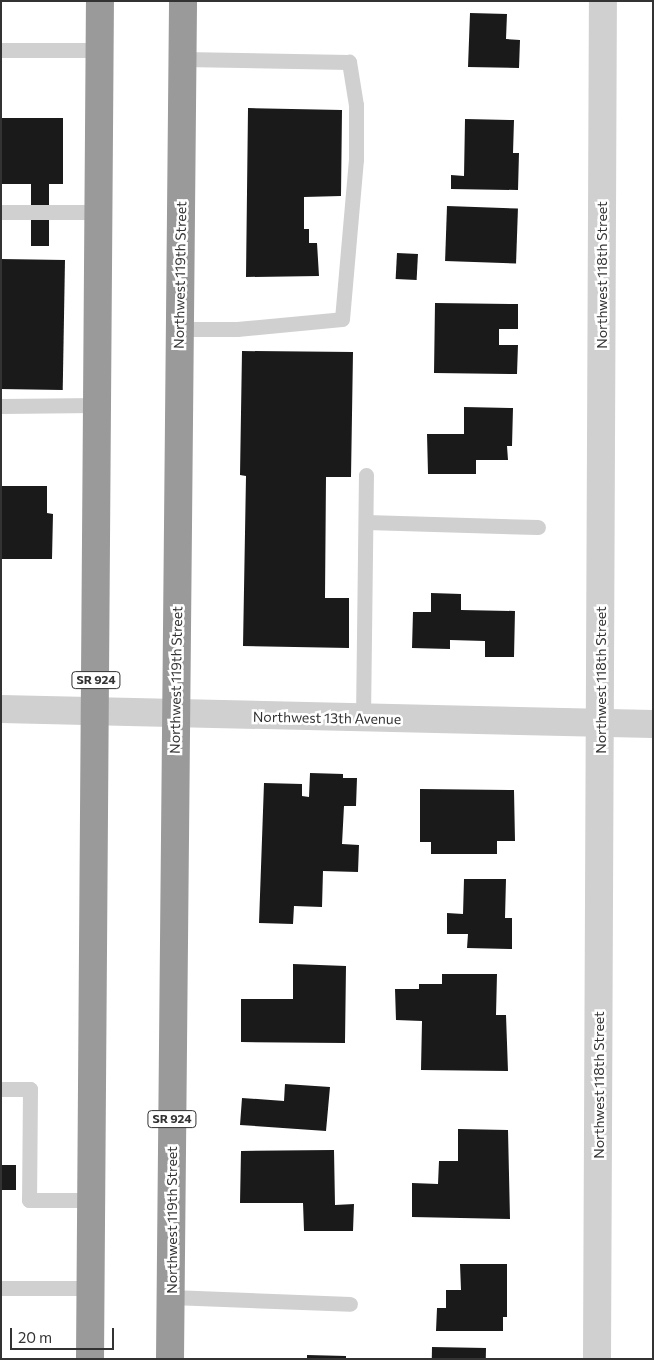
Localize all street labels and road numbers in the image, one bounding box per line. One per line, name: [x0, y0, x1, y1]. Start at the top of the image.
street label: Northwest 119th Street: [170, 201, 190, 349]
street label: Northwest 118th Street: [594, 201, 610, 349]
street label: Northwest 119th Street: [166, 606, 186, 754]
street label: Northwest 118th Street: [593, 606, 609, 754]
road number: SR 924: [71, 670, 121, 690]
street label: Northwest 13th Avenue: [253, 708, 401, 728]
street label: Northwest 118th Street: [591, 1011, 607, 1159]
road number: SR 924: [147, 1110, 197, 1128]
street label: Northwest 119th Street: [164, 1146, 180, 1294]

